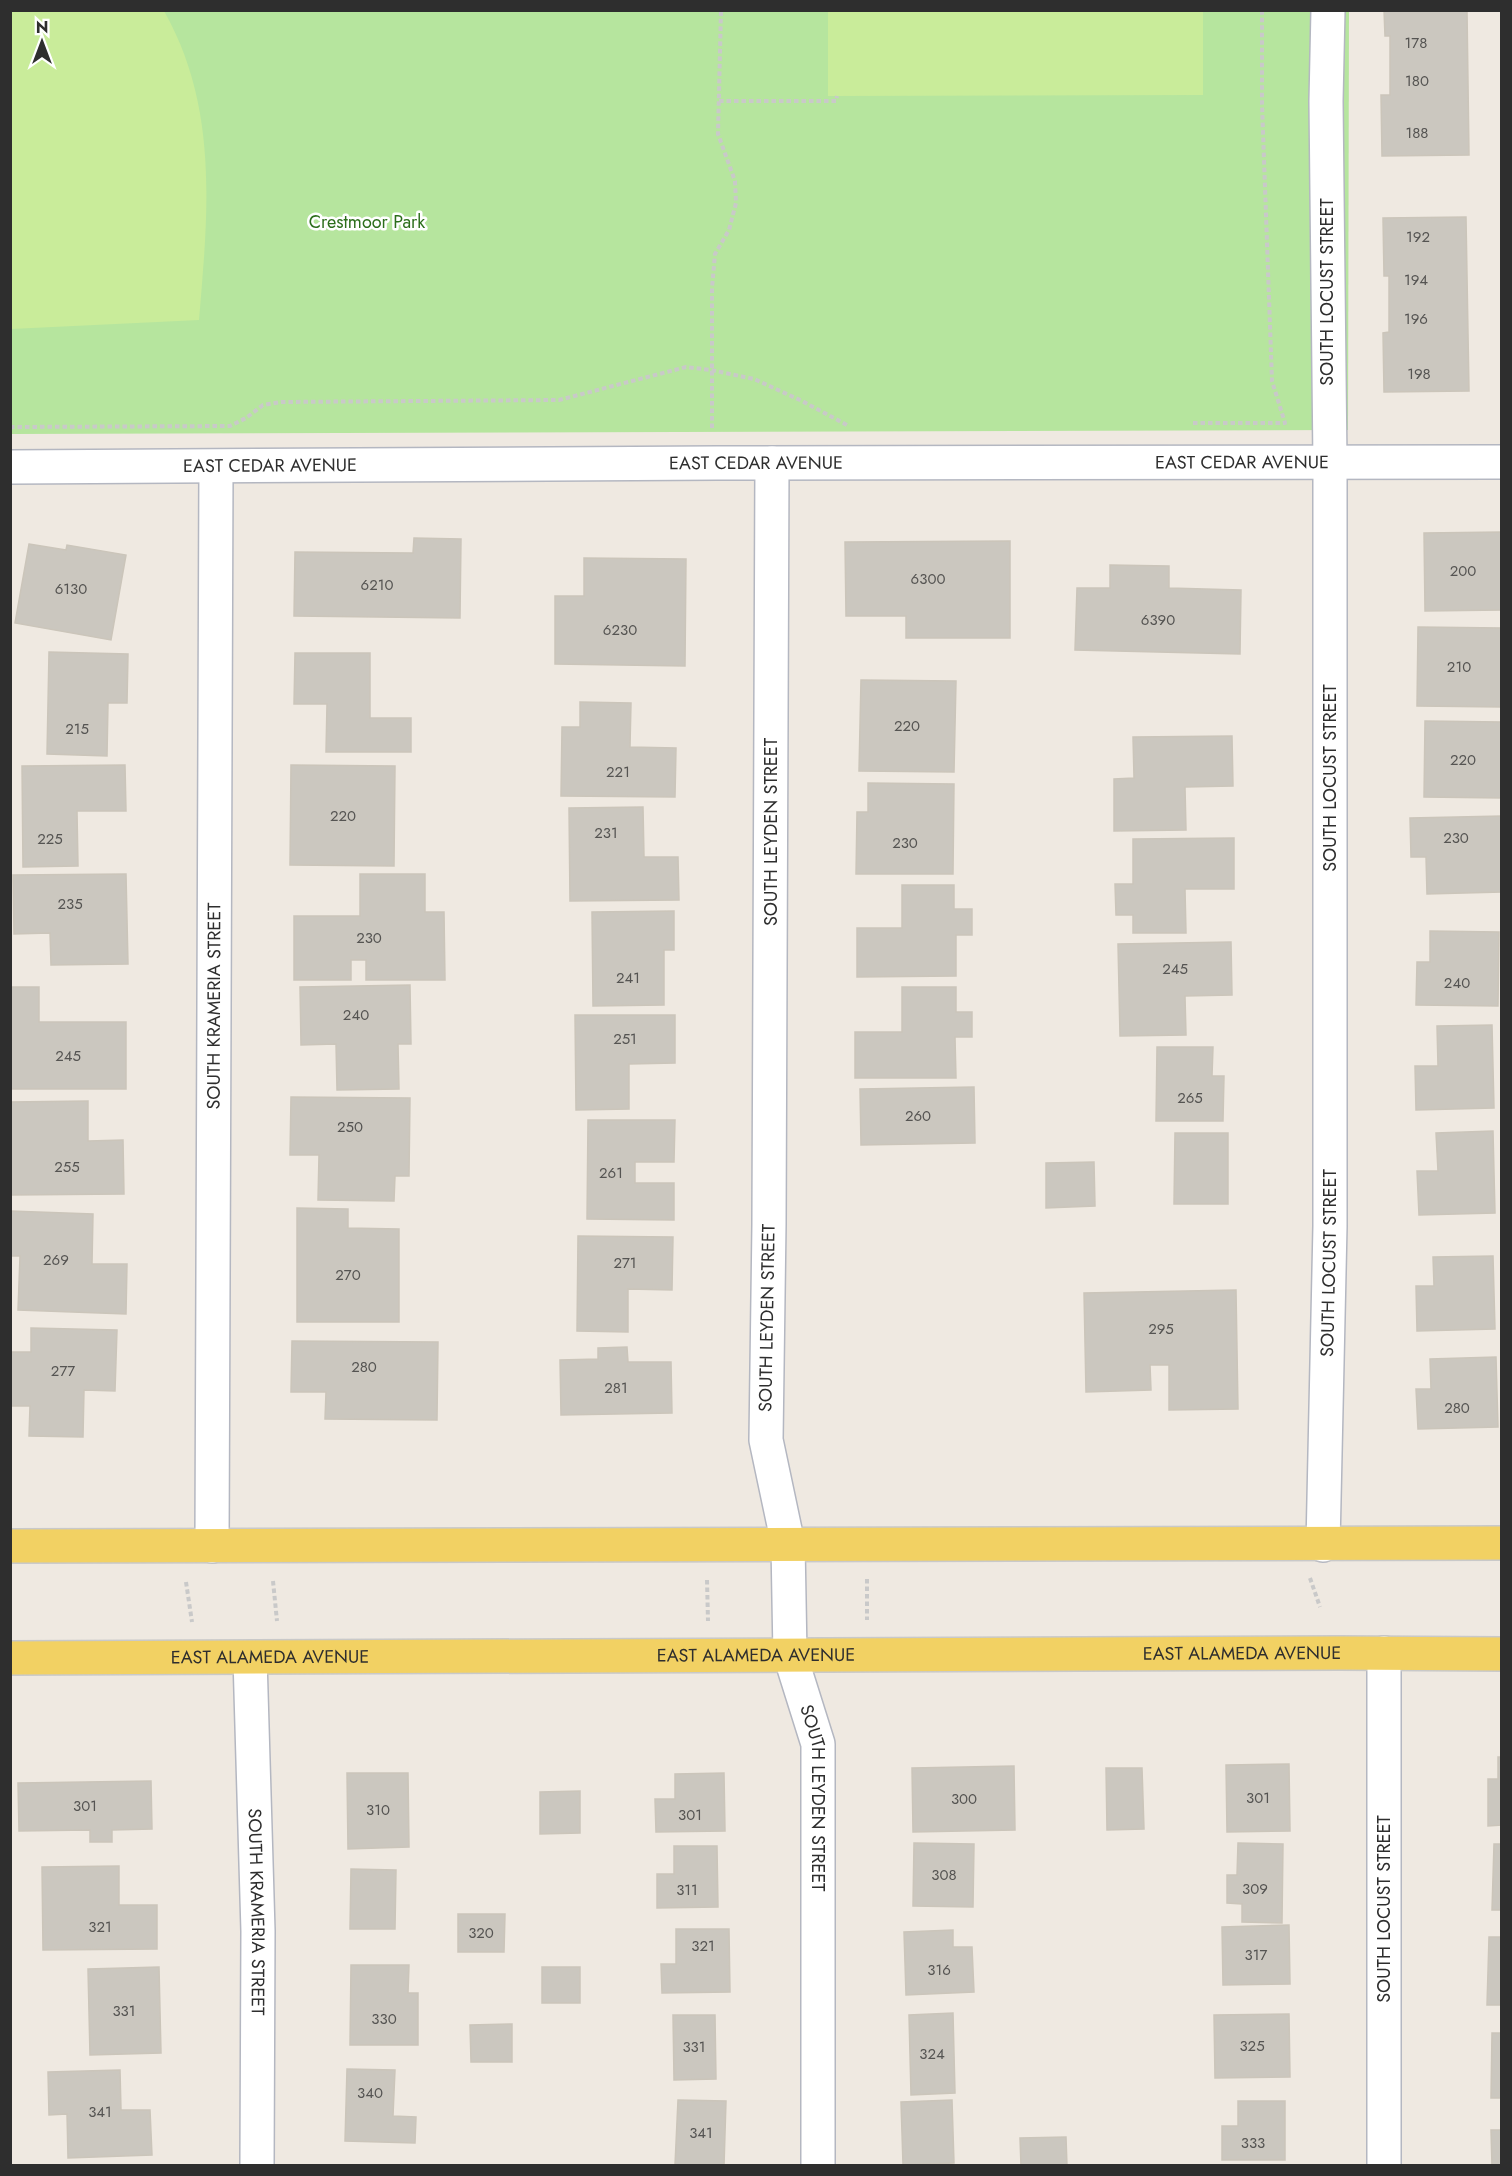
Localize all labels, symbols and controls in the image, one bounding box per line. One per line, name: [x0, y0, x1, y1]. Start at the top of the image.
north arrow: [12, 12, 72, 72]
text: N: [36, 16, 48, 39]
house number: 178: [1405, 32, 1427, 54]
house number: 180: [1405, 70, 1429, 92]
house number: 188: [1405, 122, 1429, 144]
street label: SOUTH LOCUST STREET: [1314, 198, 1340, 386]
park label: Crestmoor Park: [309, 209, 425, 235]
house number: 192: [1406, 226, 1430, 248]
house number: 194: [1404, 269, 1428, 291]
house number: 196: [1404, 308, 1428, 330]
house number: 198: [1407, 363, 1431, 385]
street label: EAST CEDAR AVENUE: [1155, 449, 1329, 475]
street label: EAST CEDAR AVENUE: [669, 450, 843, 476]
street label: EAST CEDAR AVENUE: [183, 452, 357, 479]
house number: 200: [1450, 560, 1476, 582]
house number: 6300: [911, 568, 945, 590]
house number: 6210: [361, 574, 393, 596]
house number: 6130: [55, 578, 87, 600]
house number: 6390: [1141, 609, 1175, 631]
house number: 6230: [603, 619, 637, 641]
house number: 210: [1447, 656, 1471, 678]
street label: SOUTH LOCUST STREET: [1317, 684, 1343, 872]
house number: 220: [894, 715, 920, 737]
house number: 215: [65, 718, 89, 740]
street label: SOUTH LEYDEN STREET: [758, 737, 784, 926]
house number: 220: [1450, 749, 1476, 771]
house number: 221: [606, 761, 630, 783]
house number: 220: [330, 805, 356, 827]
house number: 231: [594, 822, 618, 844]
house number: 230: [1443, 827, 1469, 849]
house number: 225: [37, 828, 63, 850]
house number: 230: [892, 832, 918, 854]
house number: 235: [57, 893, 83, 915]
street label: SOUTH KRAMERIA STREET: [201, 902, 227, 1110]
house number: 230: [356, 927, 382, 949]
house number: 245: [1162, 958, 1188, 980]
house number: 241: [616, 967, 640, 989]
house number: 240: [1444, 972, 1470, 994]
house number: 240: [343, 1004, 369, 1026]
house number: 251: [613, 1028, 637, 1050]
house number: 245: [55, 1045, 81, 1067]
house number: 265: [1177, 1087, 1203, 1109]
house number: 260: [905, 1105, 931, 1127]
house number: 250: [337, 1116, 363, 1138]
house number: 255: [54, 1156, 80, 1178]
house number: 261: [599, 1162, 623, 1184]
street label: SOUTH LOCUST STREET: [1314, 1169, 1343, 1357]
street label: SOUTH LEYDEN STREET: [752, 1223, 782, 1412]
house number: 269: [43, 1249, 69, 1271]
house number: 271: [613, 1252, 637, 1274]
house number: 270: [335, 1264, 361, 1286]
house number: 295: [1148, 1318, 1174, 1340]
house number: 280: [351, 1356, 377, 1378]
house number: 277: [51, 1360, 75, 1382]
house number: 281: [604, 1377, 628, 1399]
house number: 280: [1444, 1397, 1470, 1419]
street label: EAST ALAMEDA AVENUE: [1143, 1640, 1341, 1667]
street label: EAST ALAMEDA AVENUE: [657, 1642, 855, 1669]
street label: EAST ALAMEDA AVENUE: [171, 1644, 369, 1670]
street label: SOUTH LEYDEN STREET: [793, 1701, 831, 1892]
house number: 301: [1246, 1787, 1270, 1809]
house number: 300: [951, 1788, 977, 1810]
house number: 301: [73, 1795, 97, 1817]
house number: 310: [366, 1799, 390, 1821]
house number: 301: [678, 1804, 702, 1826]
street label: SOUTH KRAMERIA STREET: [241, 1808, 271, 2016]
street label: SOUTH LOCUST STREET: [1371, 1815, 1397, 2003]
house number: 308: [931, 1864, 957, 1886]
house number: 309: [1242, 1878, 1268, 1900]
house number: 311: [676, 1879, 698, 1901]
house number: 321: [88, 1916, 112, 1938]
house number: 320: [468, 1922, 494, 1944]
house number: 321: [691, 1935, 715, 1957]
house number: 317: [1245, 1944, 1268, 1966]
house number: 316: [927, 1959, 951, 1981]
house number: 331: [112, 2000, 136, 2022]
house number: 330: [371, 2008, 397, 2030]
house number: 325: [1239, 2035, 1265, 2057]
house number: 331: [682, 2036, 706, 2058]
house number: 324: [919, 2043, 945, 2065]
house number: 340: [357, 2082, 383, 2104]
house number: 341: [88, 2101, 112, 2123]
house number: 341: [689, 2122, 713, 2144]
house number: 333: [1241, 2132, 1265, 2154]

